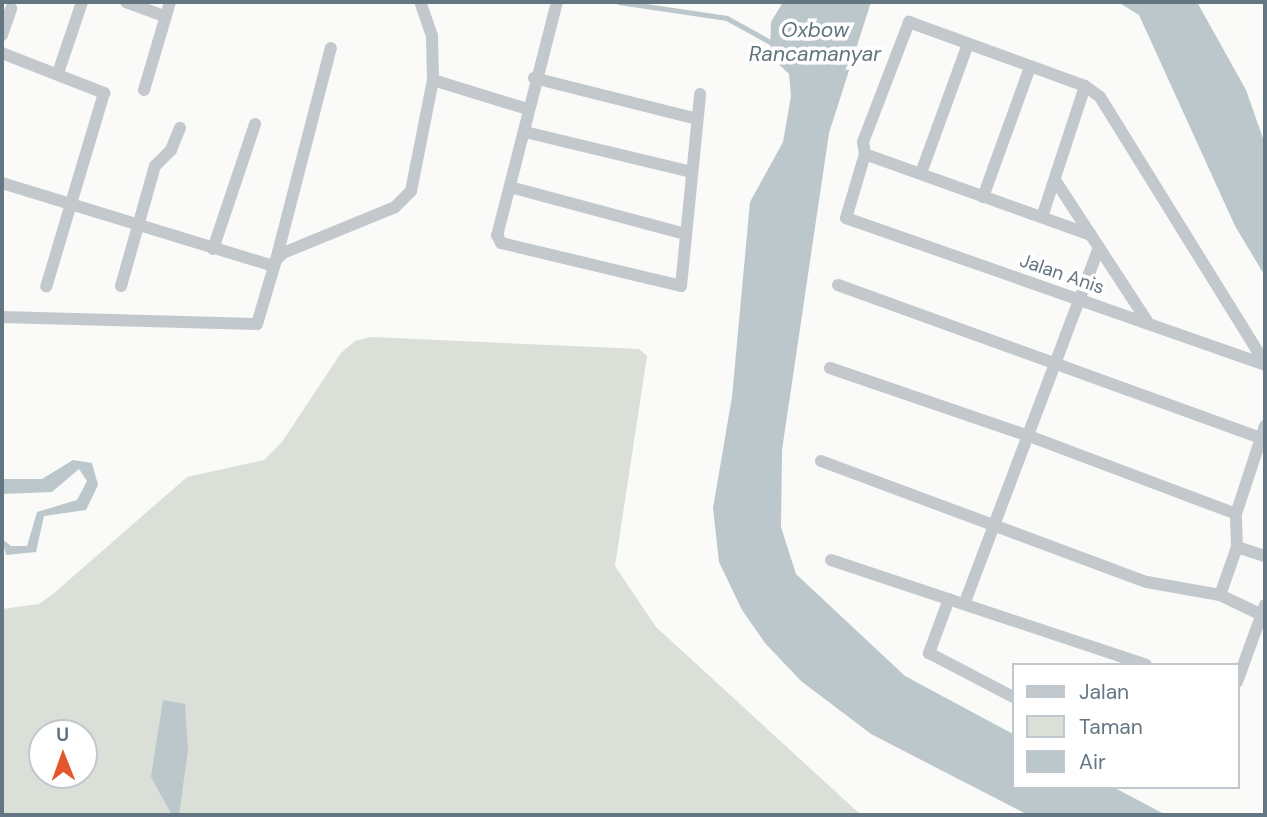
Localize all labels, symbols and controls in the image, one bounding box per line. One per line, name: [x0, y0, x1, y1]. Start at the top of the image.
water label: Oxbow Rancamanyar: [749, 17, 881, 67]
street label: Jalan Anis: [1017, 249, 1107, 299]
legend: [1012, 663, 1239, 789]
text: Jalan: [1079, 678, 1129, 706]
text: Taman: [1079, 713, 1143, 741]
north arrow: [28, 719, 98, 789]
text: U: [56, 722, 69, 747]
text: Air: [1079, 748, 1106, 776]

